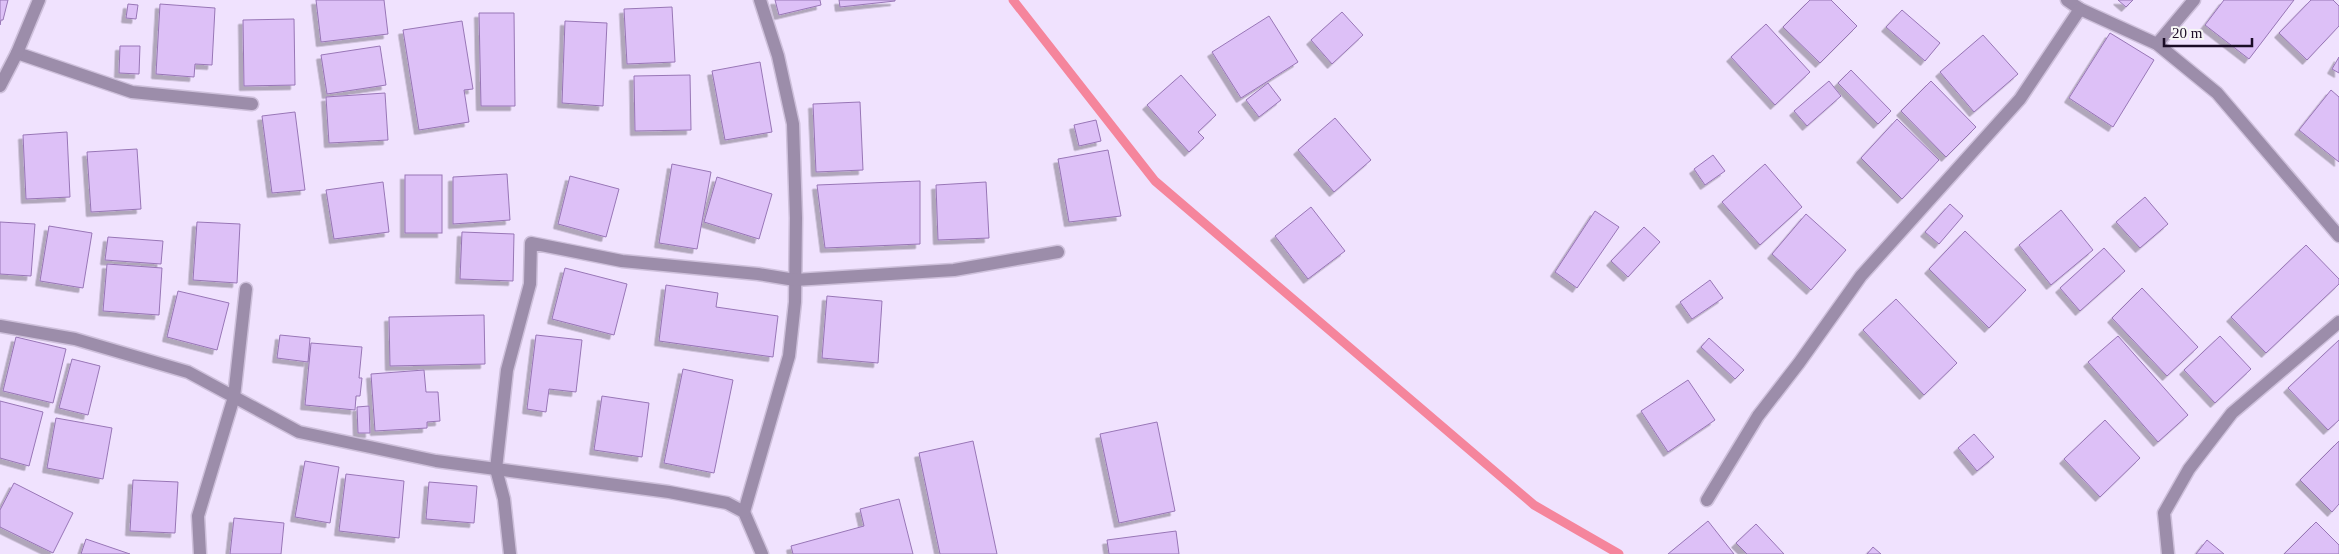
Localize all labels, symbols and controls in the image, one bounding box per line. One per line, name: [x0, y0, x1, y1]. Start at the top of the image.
scale bar: [2164, 15, 2252, 47]
text: 20 m: [2172, 25, 2203, 41]

